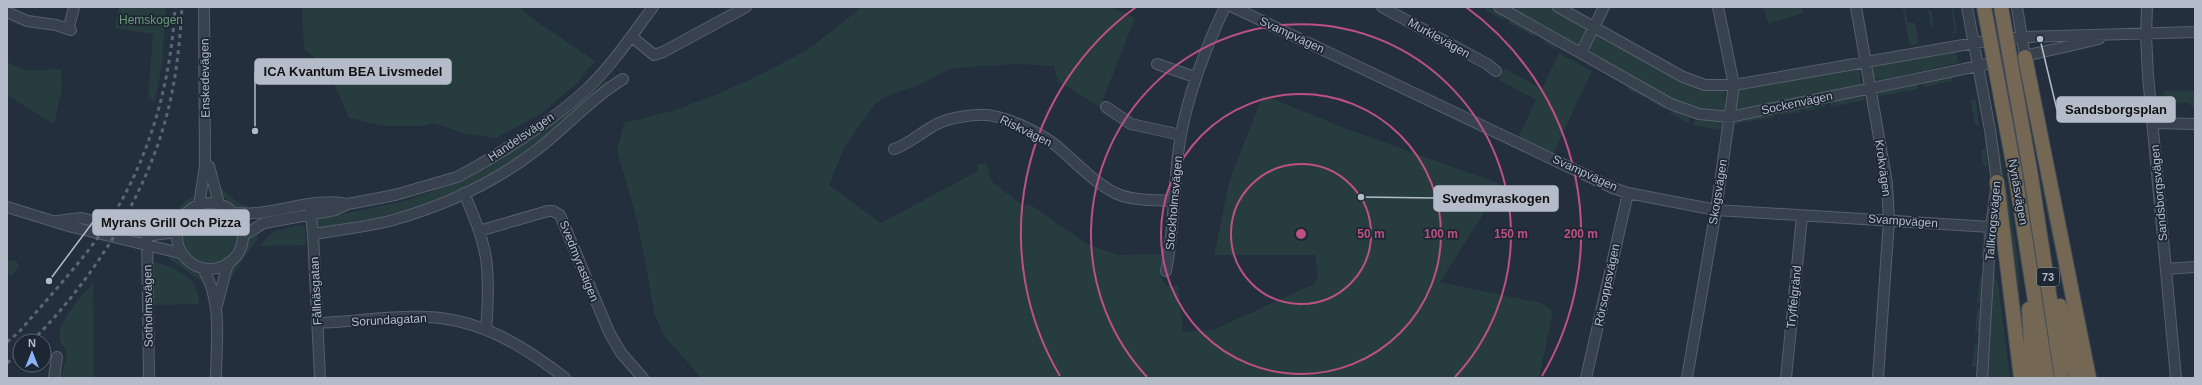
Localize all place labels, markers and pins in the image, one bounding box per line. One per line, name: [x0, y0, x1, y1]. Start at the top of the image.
callout: ICA Kvantum BEA Livsmedel: [255, 59, 451, 84]
callout: Sandsborgsplan: [2057, 97, 2175, 122]
callout: Svedmyraskogen: [1434, 186, 1558, 211]
callout: Myrans Grill Och Pizza: [93, 210, 249, 235]
centre of rings: [1294, 227, 1308, 241]

